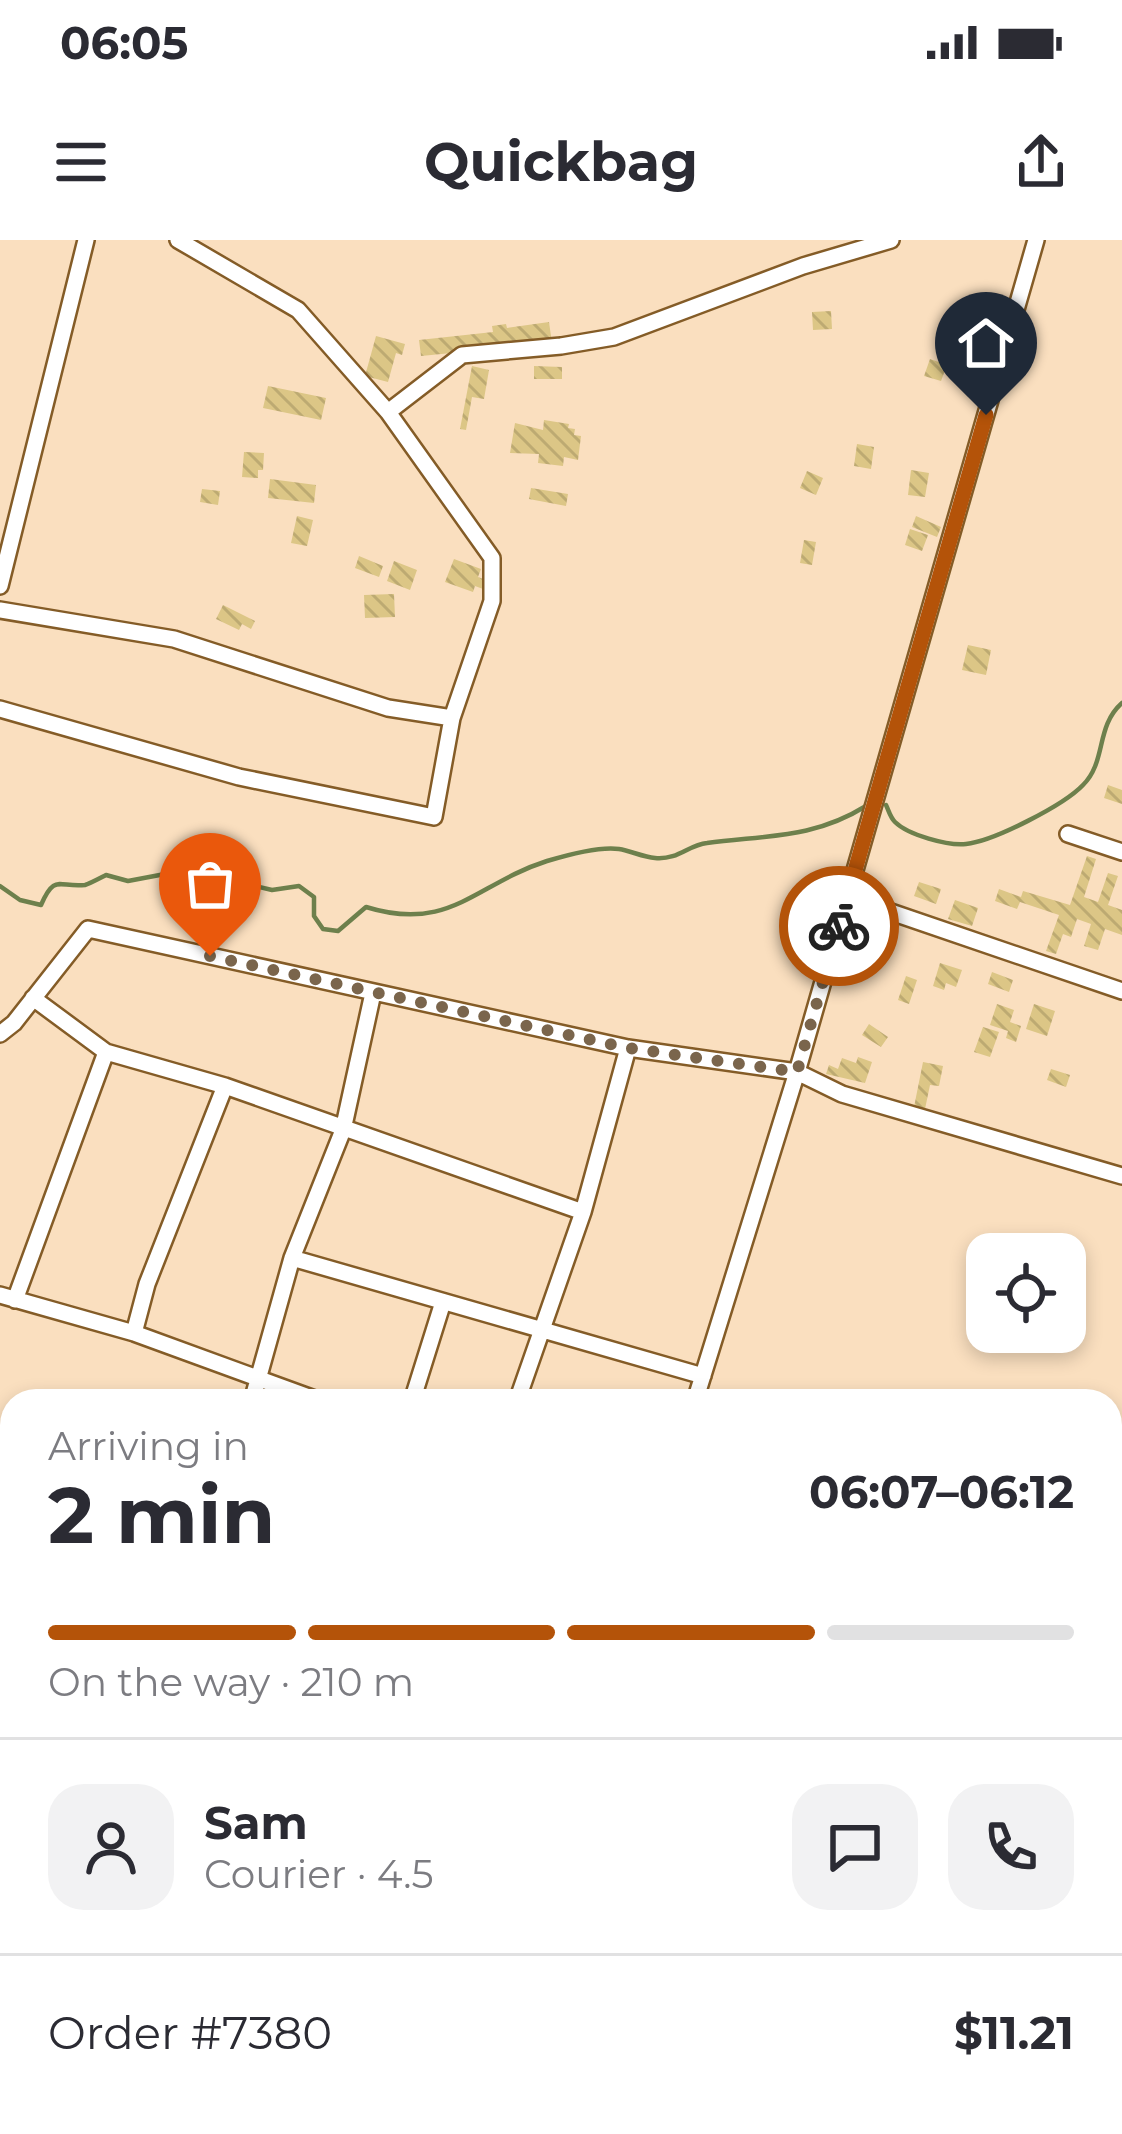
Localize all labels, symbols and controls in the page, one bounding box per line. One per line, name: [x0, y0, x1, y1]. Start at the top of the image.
text: 06:05: [60, 15, 188, 70]
icon: menu: [48, 129, 114, 195]
text: Quickbag: [424, 129, 698, 195]
icon: share: [1008, 129, 1074, 195]
pin: [935, 292, 1037, 415]
icon: home: [953, 310, 1019, 376]
pin: [159, 833, 261, 956]
icon: bag: [177, 851, 243, 917]
courier: [779, 866, 899, 986]
icon: bike: [806, 893, 872, 959]
map controls: [966, 1233, 1086, 1353]
button: locate: [966, 1233, 1086, 1353]
text: Arriving in: [48, 1422, 249, 1470]
text: 06:07–06:12: [809, 1464, 1074, 1519]
text: 2 min: [48, 1467, 275, 1563]
text: On the way · 210 m: [48, 1658, 414, 1706]
button: person: [48, 1784, 174, 1910]
button: chat: [792, 1784, 918, 1910]
button: phone: [948, 1784, 1074, 1910]
text: Sam: [204, 1795, 308, 1850]
text: Courier · 4.5: [204, 1850, 434, 1898]
text: Order #7380: [48, 2005, 332, 2060]
text: $11.21: [954, 2005, 1074, 2060]

